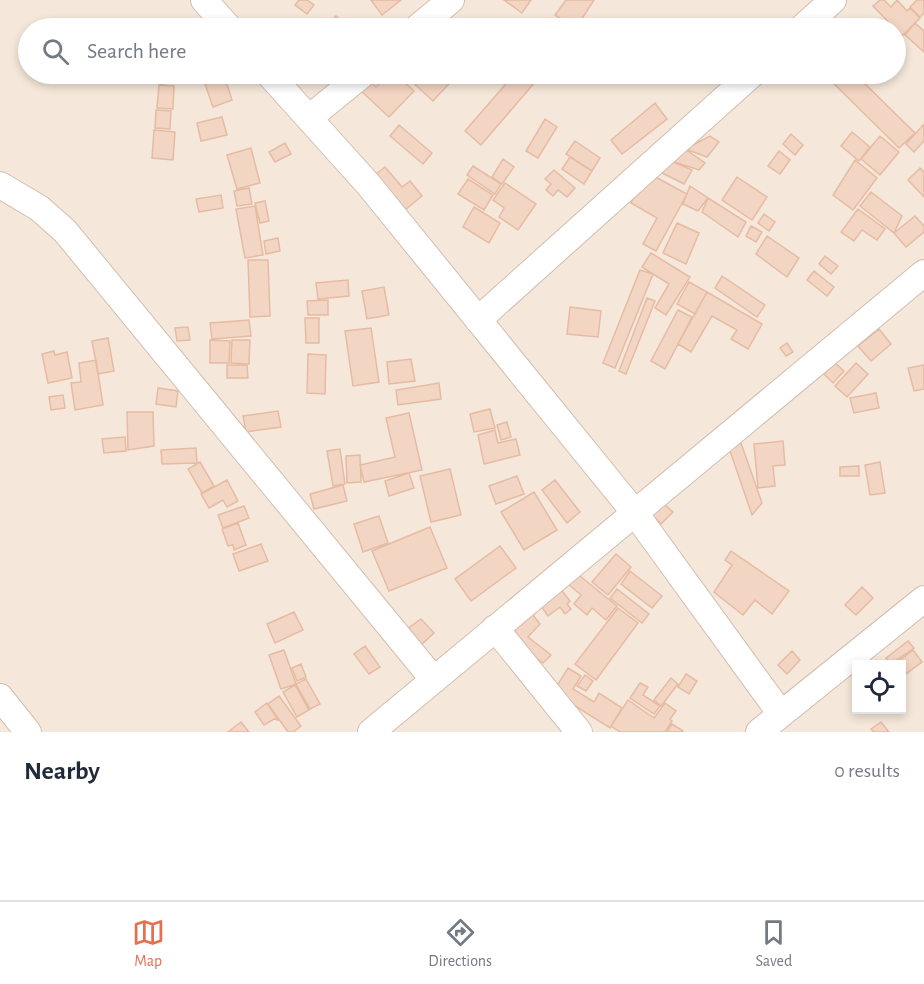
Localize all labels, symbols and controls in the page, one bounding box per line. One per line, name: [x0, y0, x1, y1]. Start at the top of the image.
search box: [18, 18, 906, 84]
icon: search: [39, 35, 72, 68]
text: Search here: [87, 40, 186, 62]
map controls: [852, 660, 906, 714]
button: locate: [852, 660, 906, 714]
text: Nearby: [24, 758, 100, 784]
text: 0 results: [834, 761, 900, 781]
tab: Map: [132, 916, 165, 971]
tab: Directions: [428, 916, 492, 971]
tab: Saved: [756, 916, 792, 971]

